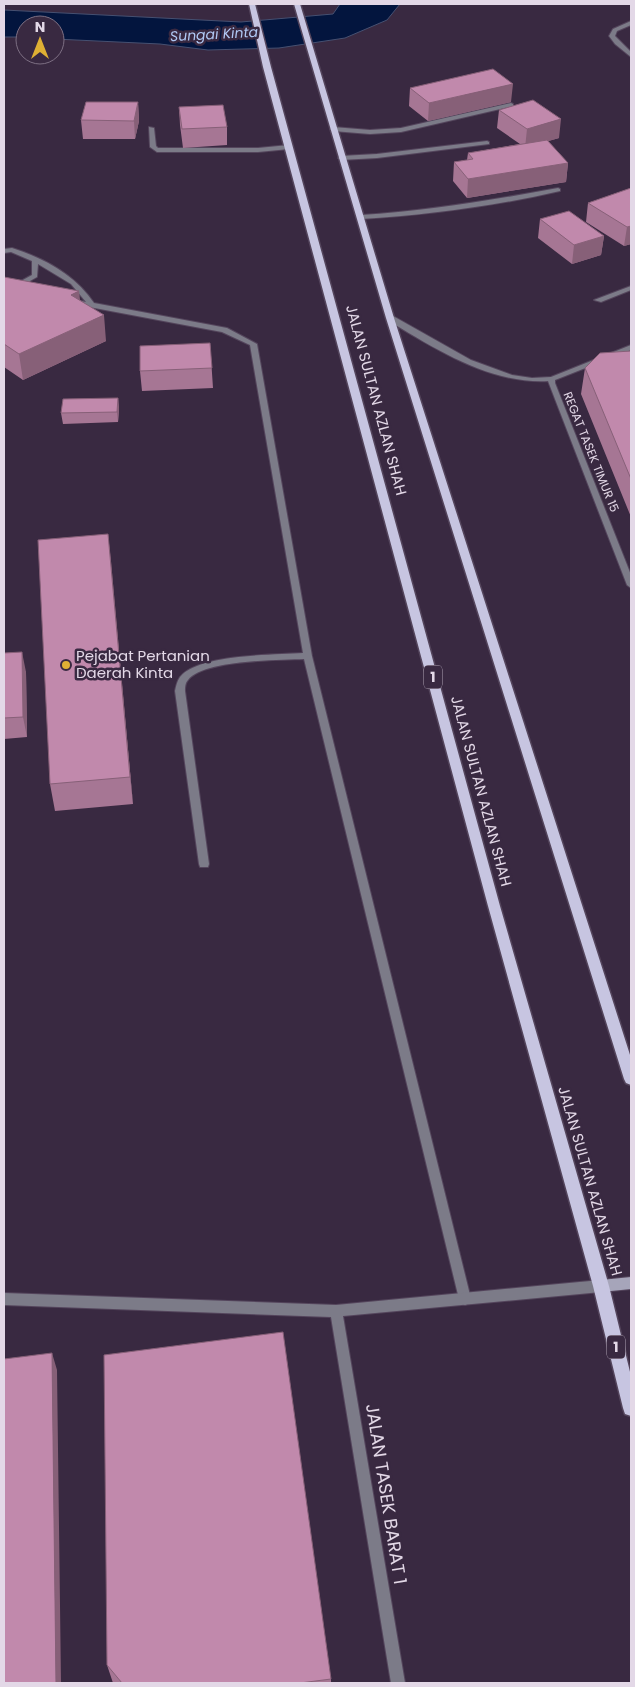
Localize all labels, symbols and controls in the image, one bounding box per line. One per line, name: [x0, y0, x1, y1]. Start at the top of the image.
north arrow: [15, 15, 65, 65]
text: N: [35, 17, 45, 37]
water label: Sungai Kinta: [170, 22, 259, 46]
street label: JALAN SULTAN AZLAN SHAH: [341, 302, 412, 497]
street label: REGAT TASEK TIMUR 15: [560, 389, 623, 515]
place label: Pejabat Pertanian Daerah Kinta: [76, 645, 210, 683]
marker: Pejabat Pertanian Daerah Kinta: [60, 659, 72, 671]
road number: 1: [424, 666, 442, 689]
street label: JALAN SULTAN AZLAN SHAH: [446, 693, 517, 888]
street label: JALAN SULTAN AZLAN SHAH: [553, 1084, 628, 1278]
road number: 1: [607, 1335, 625, 1358]
street label: JALAN TASEK BARAT 1: [360, 1402, 413, 1586]

